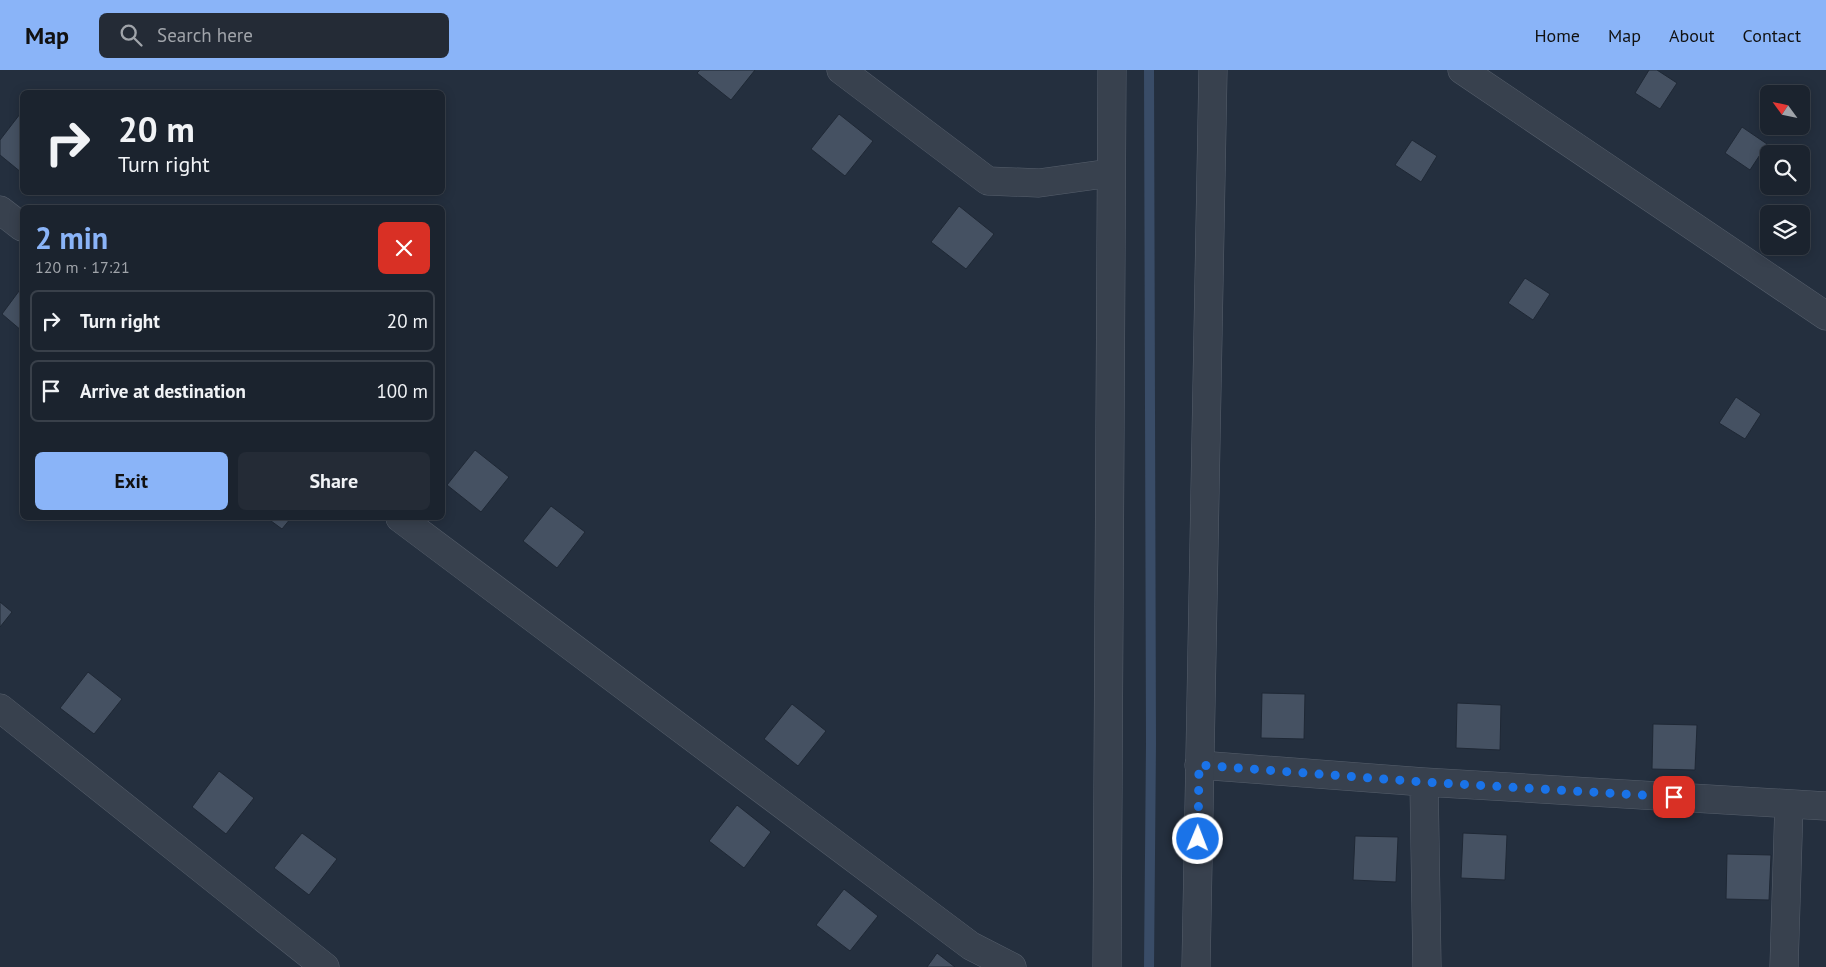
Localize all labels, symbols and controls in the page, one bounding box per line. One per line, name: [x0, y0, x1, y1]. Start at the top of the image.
search box: [99, 13, 449, 58]
text: Map: [25, 20, 69, 51]
icon: search: [117, 21, 145, 49]
text: Search here: [157, 23, 253, 47]
text: Home: [1534, 24, 1580, 47]
text: Map: [1608, 24, 1641, 47]
text: About: [1669, 24, 1715, 47]
text: Contact: [1743, 24, 1801, 47]
north arrow: [1760, 85, 1810, 135]
map controls: [1760, 85, 1810, 255]
text: 20 m: [118, 106, 195, 152]
icon: right: [35, 110, 100, 175]
button: search: [1760, 145, 1810, 195]
text: Turn right: [118, 150, 210, 178]
button: layers: [1760, 205, 1810, 255]
text: 2 min: [35, 218, 108, 257]
button: close: [378, 222, 430, 274]
text: 120 m · 17:21: [35, 257, 130, 277]
icon: right: [37, 307, 65, 335]
text: Turn right: [80, 309, 160, 333]
text: 20 m: [387, 309, 428, 333]
icon: arrive: [37, 377, 65, 405]
text: Arrive at destination: [80, 379, 246, 403]
text: 100 m: [376, 379, 428, 403]
button: Exit: [35, 452, 228, 510]
button: Share: [238, 452, 430, 510]
pin: [1653, 776, 1695, 818]
icon: arrive: [1660, 783, 1688, 811]
position arrow: [1171, 812, 1223, 864]

